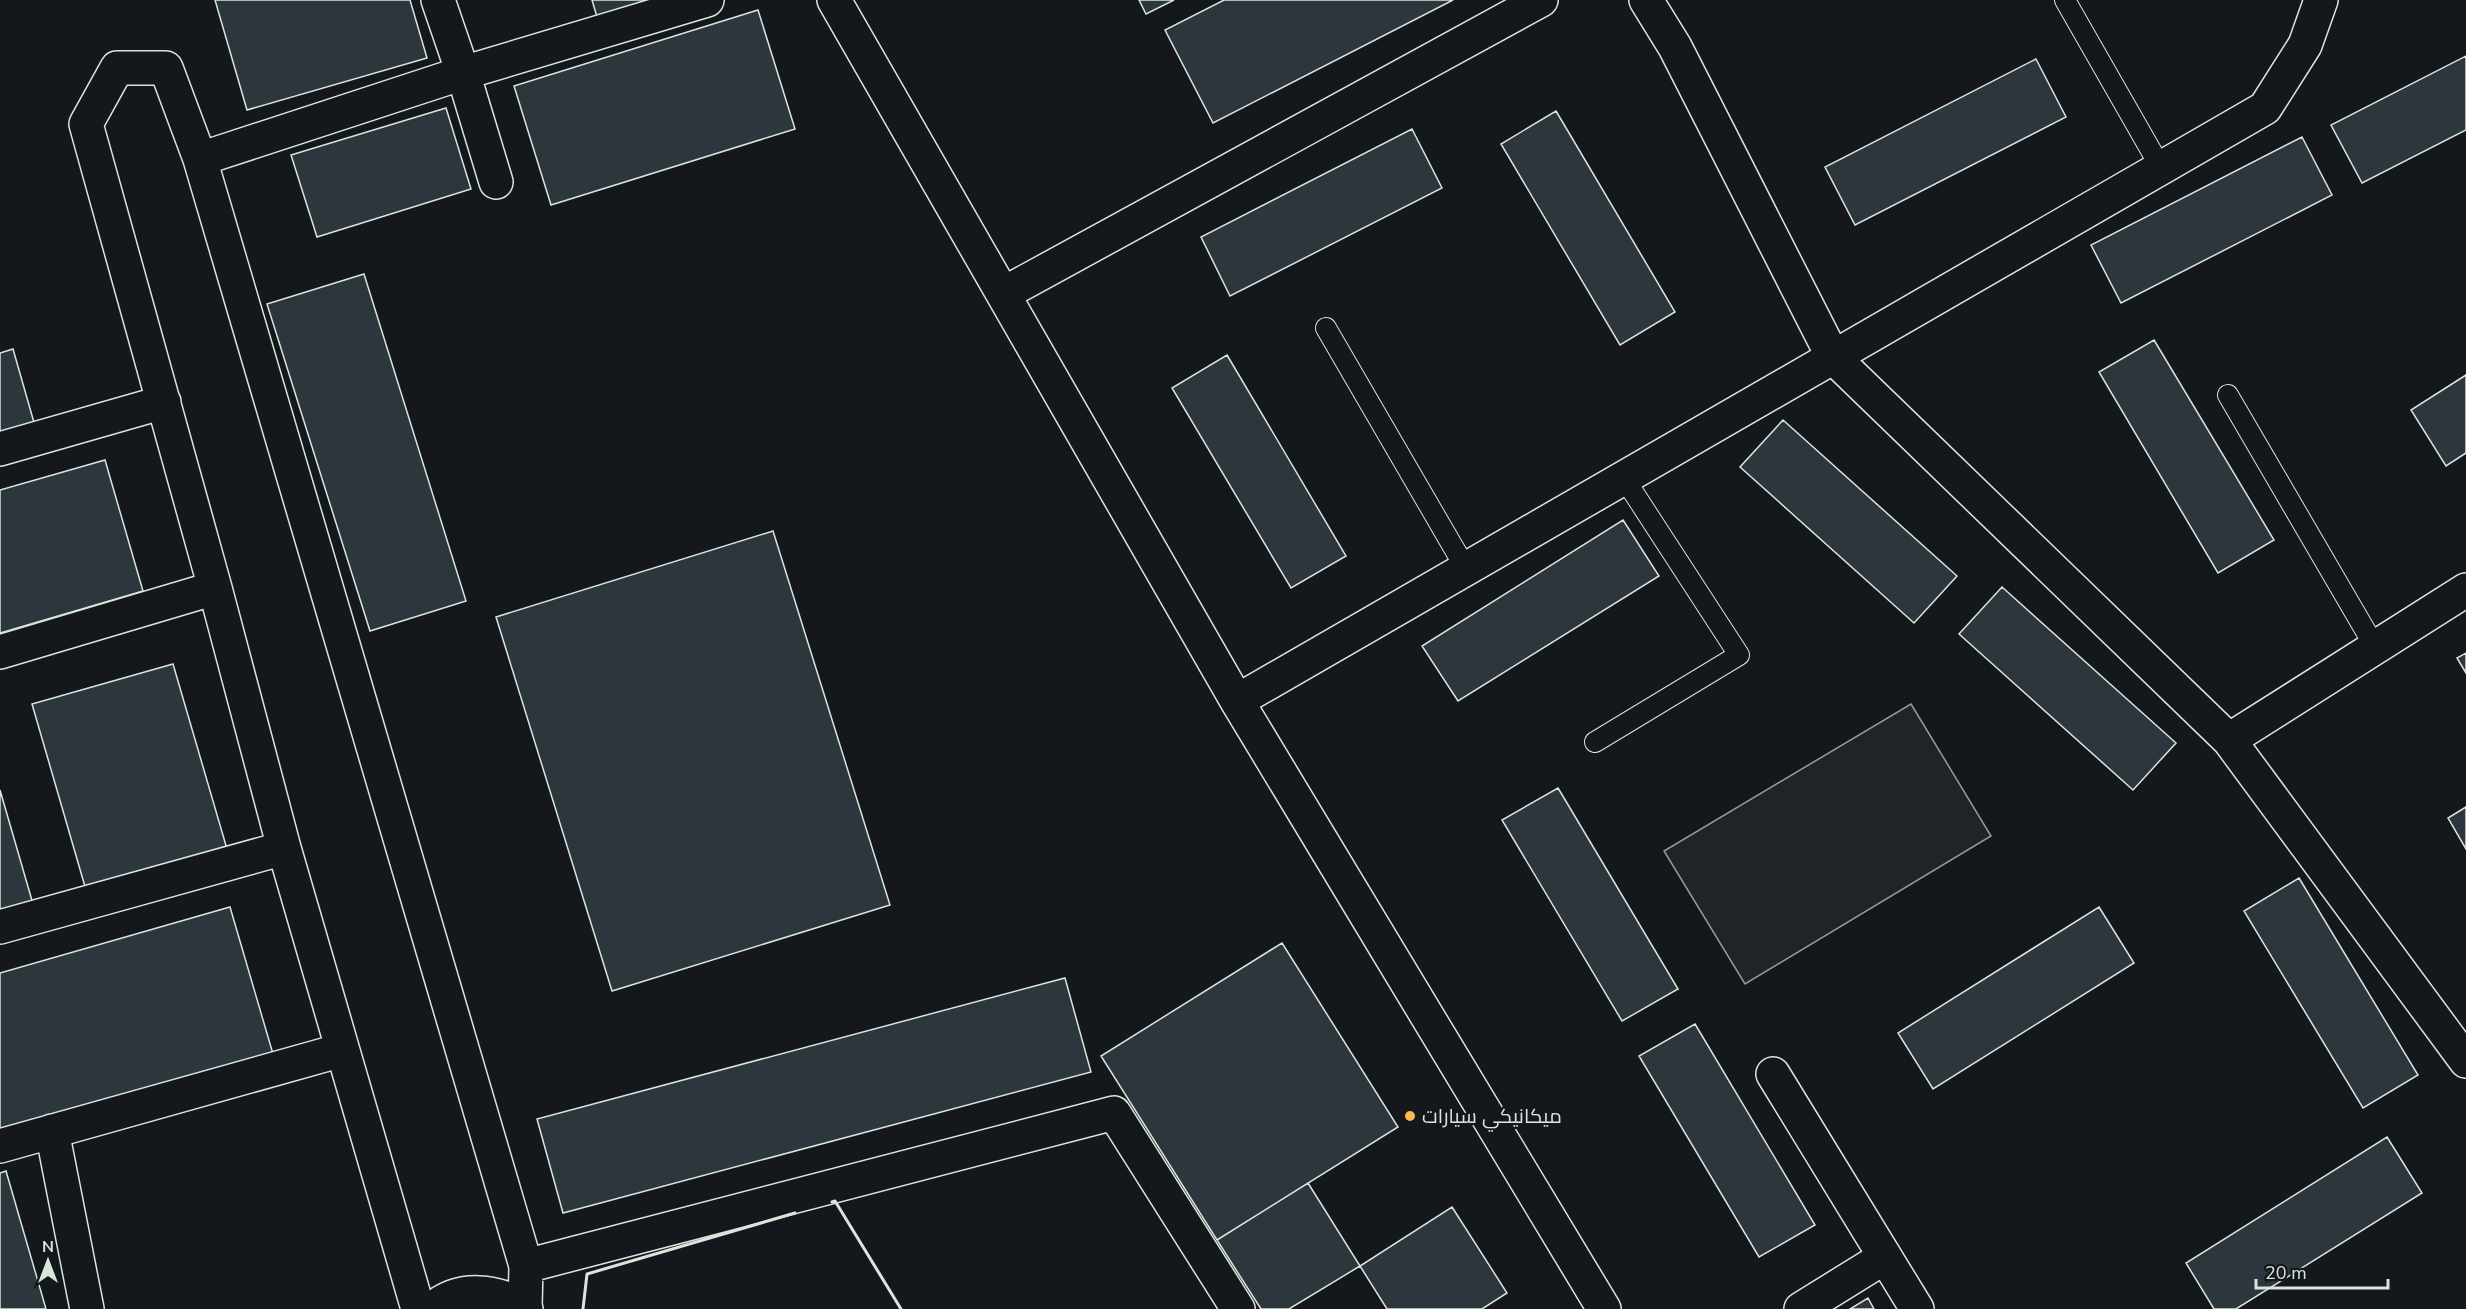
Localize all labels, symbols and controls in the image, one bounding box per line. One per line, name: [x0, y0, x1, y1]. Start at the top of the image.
place label: ميكانيكي سيارات: [1422, 1103, 1562, 1132]
marker: ميكانيكي سيارات: [1403, 1109, 1417, 1123]
north arrow: [18, 1231, 78, 1291]
text: N: [42, 1236, 54, 1258]
scale bar: [2256, 1252, 2388, 1290]
text: 20 m: [2265, 1261, 2307, 1285]

